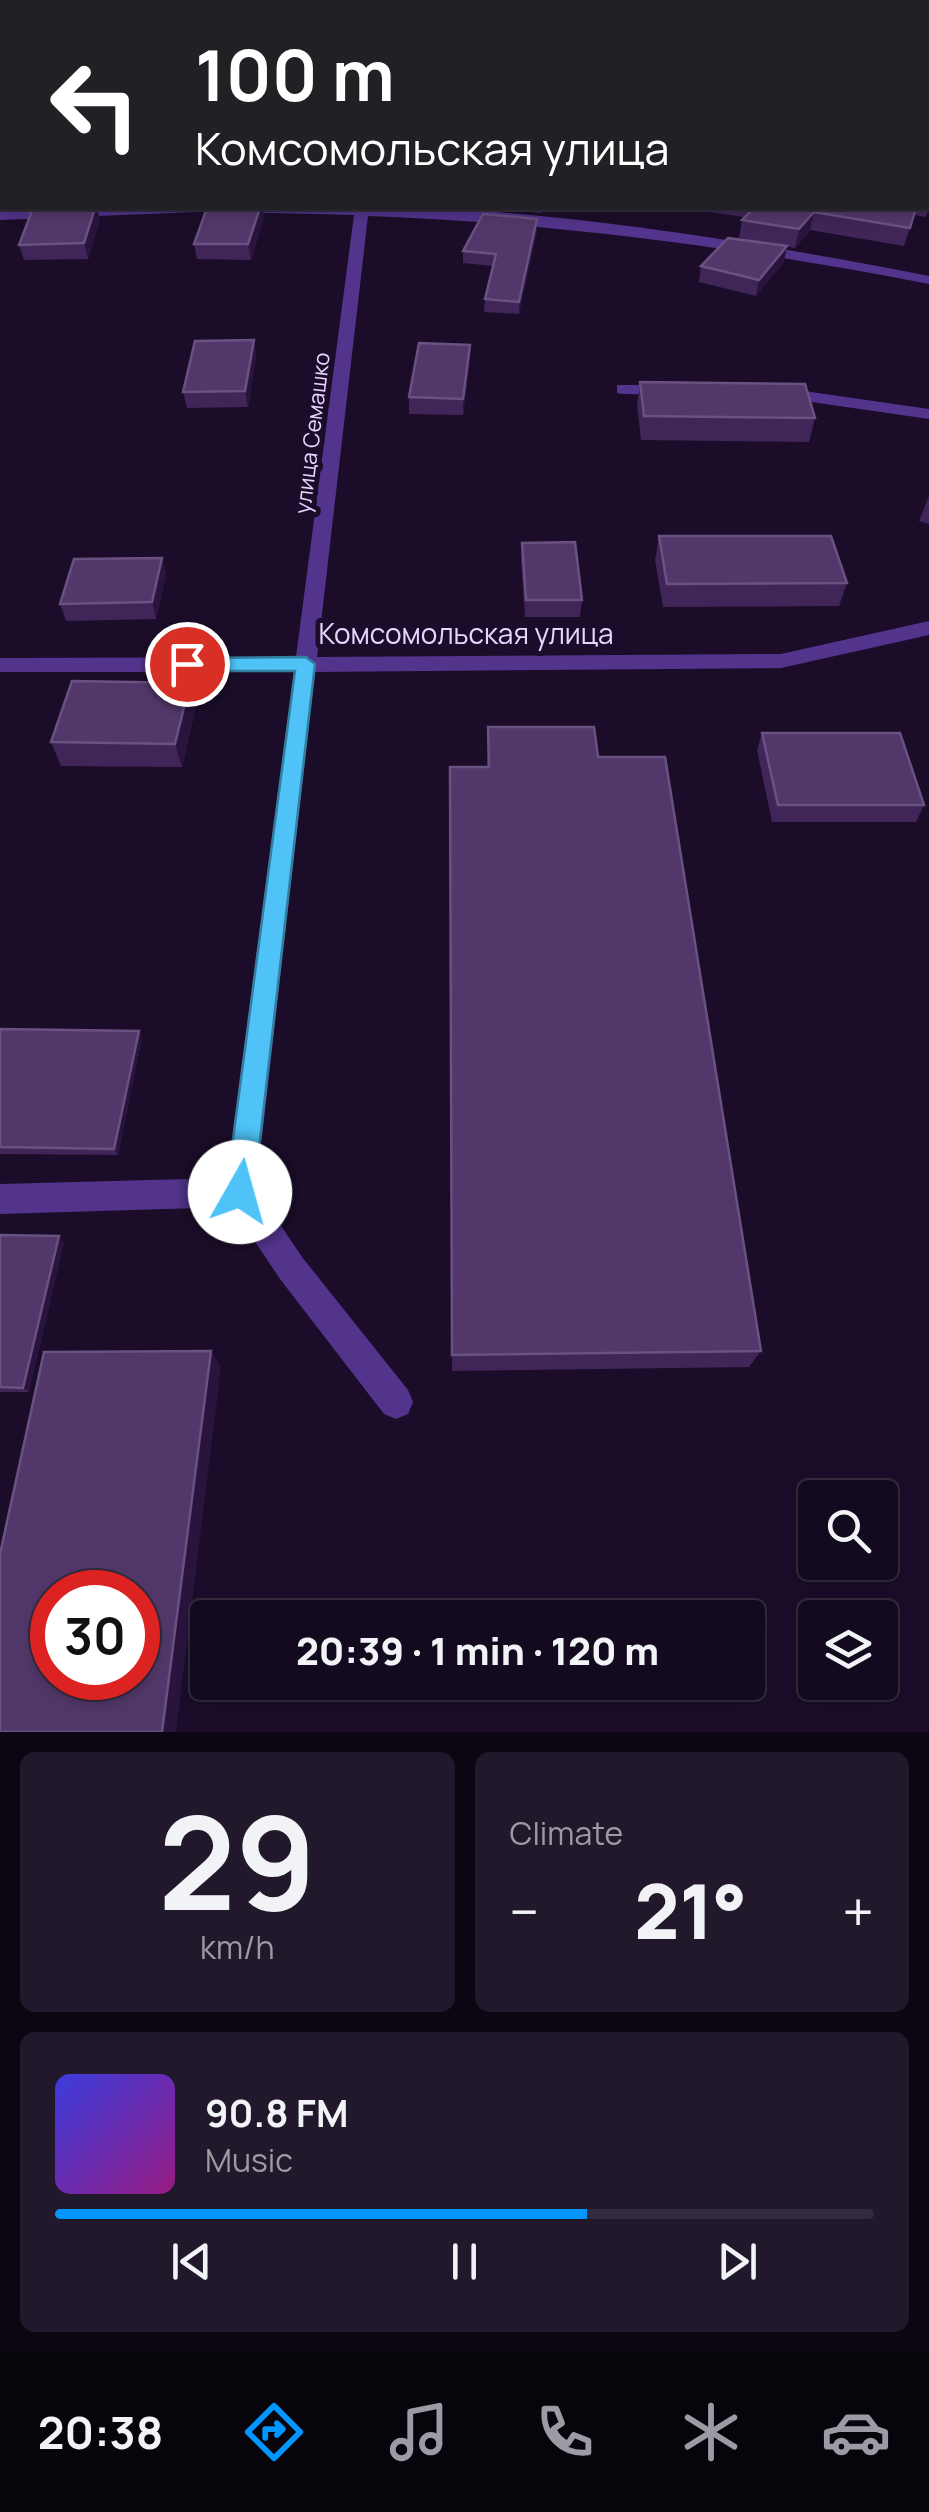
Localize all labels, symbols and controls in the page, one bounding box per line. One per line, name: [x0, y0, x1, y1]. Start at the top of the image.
text: 100 m: [195, 26, 395, 122]
icon: left: [30, 40, 160, 170]
text: Комсомольская улица: [195, 117, 669, 179]
street label: улица Семашко: [287, 350, 337, 516]
street label: Комсомольская улица: [318, 614, 614, 652]
pin: [145, 622, 230, 707]
icon: arrive: [160, 637, 215, 692]
position arrow: [188, 1140, 292, 1244]
map controls: [798, 1480, 898, 1700]
button: search: [798, 1480, 898, 1580]
speed limit sign: 30: [30, 1570, 160, 1700]
button: layers: [798, 1600, 898, 1700]
text: 20:39 · 1 min · 120 m: [296, 1624, 659, 1676]
text: 29: [158, 1771, 316, 1949]
text: Climate: [510, 1811, 623, 1855]
text: 21°: [634, 1859, 747, 1962]
text: −: [510, 1873, 539, 1949]
text: +: [842, 1873, 874, 1949]
text: km/h: [200, 1925, 274, 1969]
text: 90.8 FM: [205, 2086, 348, 2138]
text: Music: [205, 2138, 293, 2182]
icon: previous: [164, 2234, 219, 2289]
icon: pause: [437, 2234, 492, 2289]
icon: next: [710, 2234, 765, 2289]
icon: directions: [239, 2397, 309, 2467]
icon: music: [384, 2397, 454, 2467]
icon: phone: [530, 2397, 600, 2467]
icon: climate: [676, 2397, 746, 2467]
icon: car: [821, 2397, 891, 2467]
text: 20:38: [38, 2401, 163, 2463]

